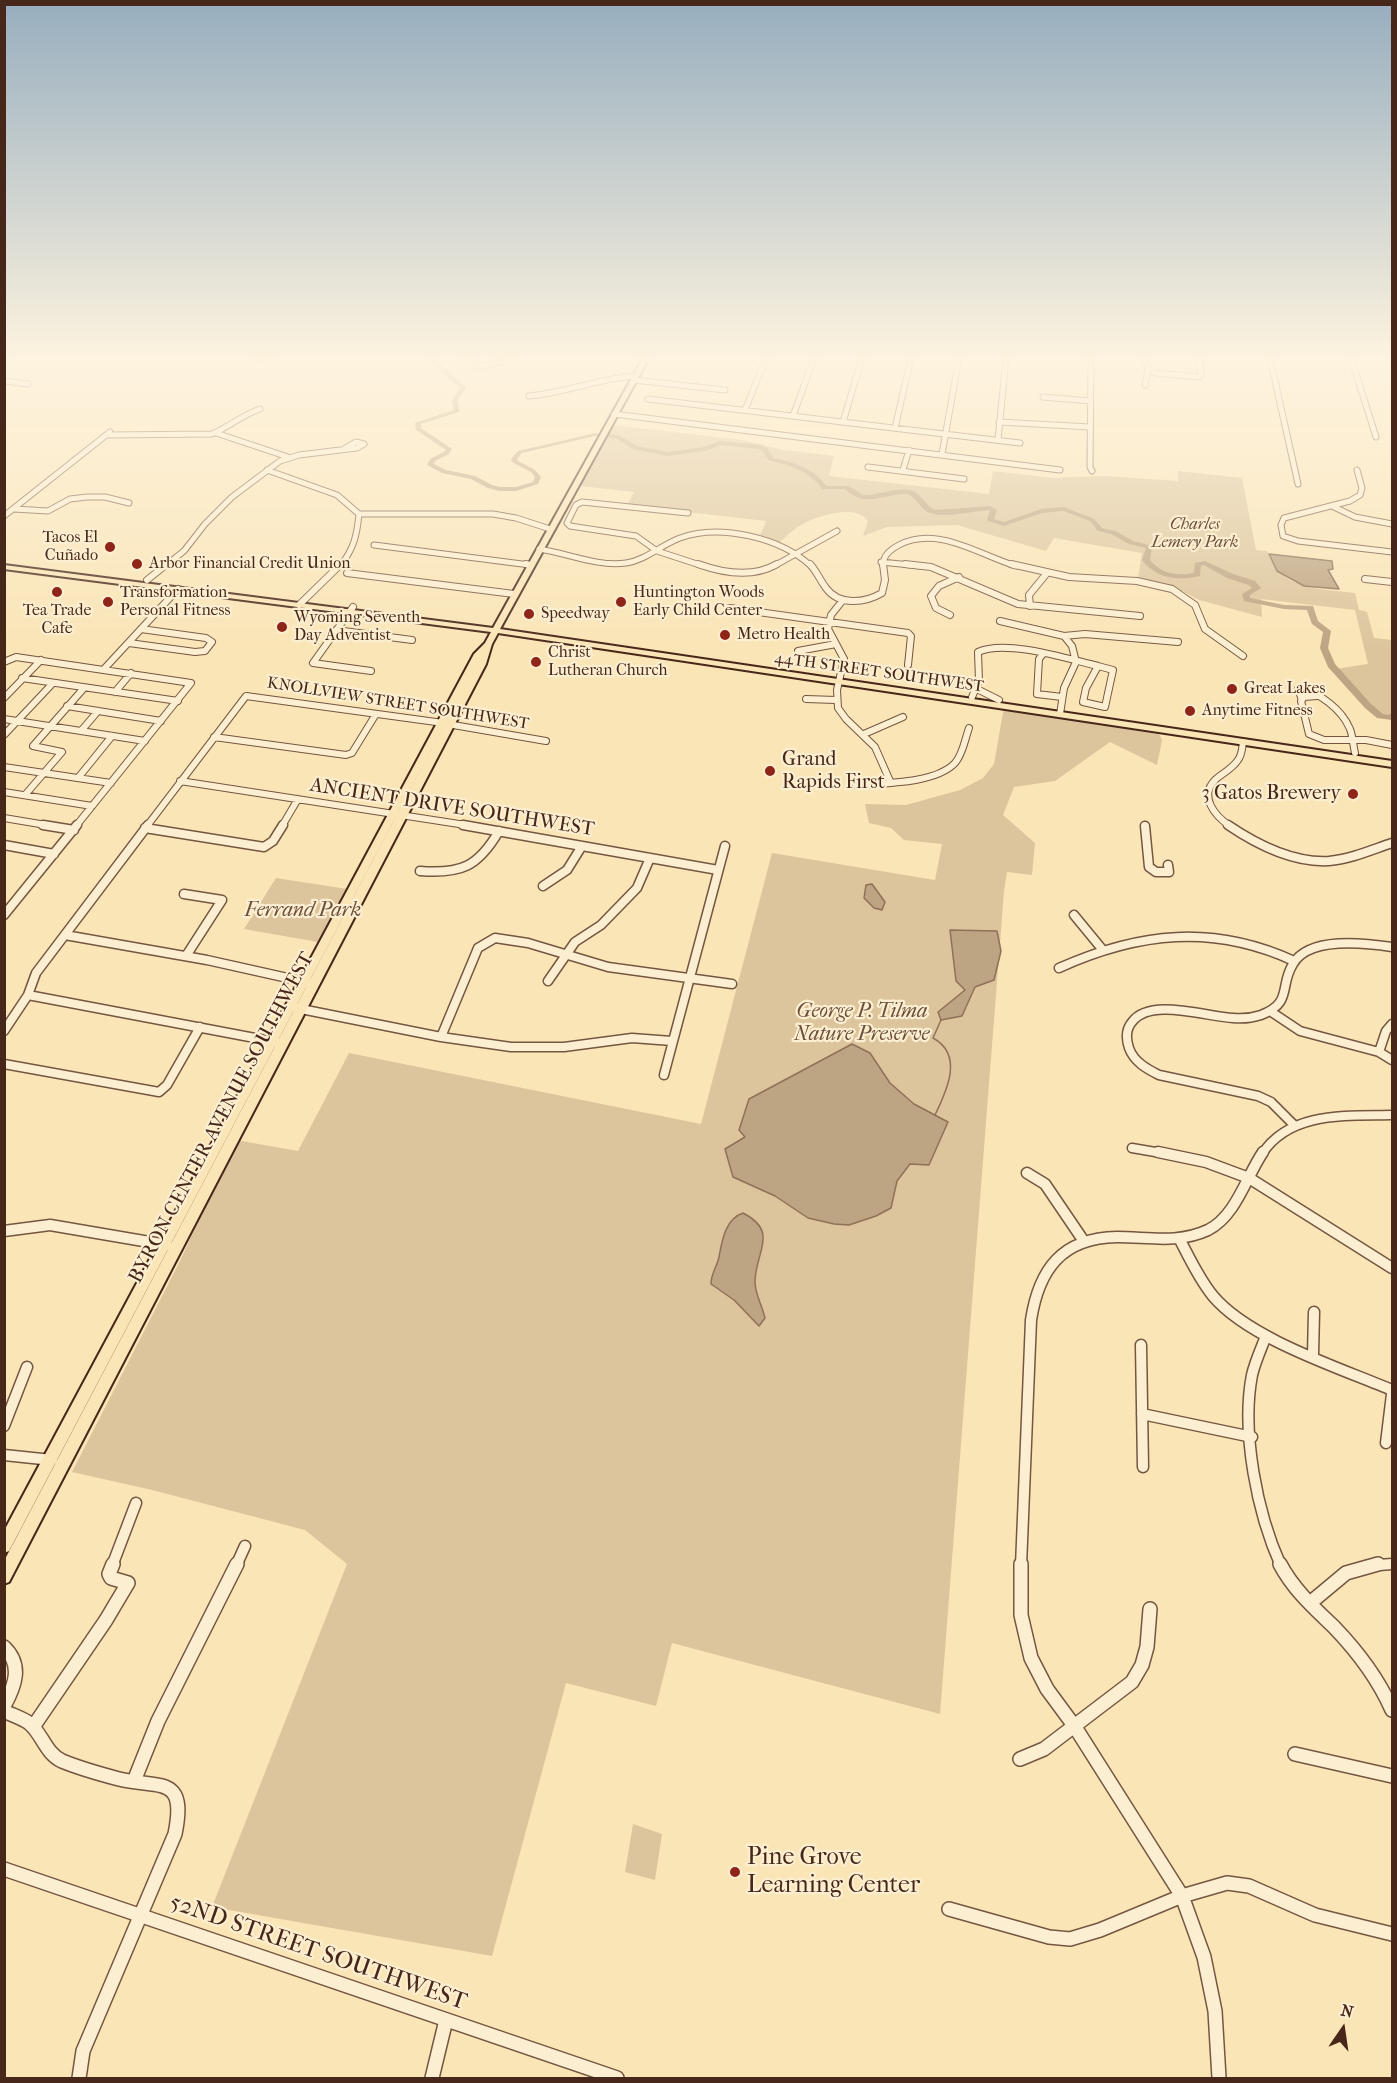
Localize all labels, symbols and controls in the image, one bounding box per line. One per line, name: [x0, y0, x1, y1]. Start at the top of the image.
park label: Charles Lemery Park: [1152, 515, 1238, 553]
place label: Tacos El Cuñado: [42, 528, 98, 566]
marker: Tacos El Cuñado: [103, 540, 117, 554]
place label: Arbor Financial Credit Union: [149, 554, 350, 574]
marker: Arbor Financial Credit Union: [130, 557, 144, 571]
place label: Transformation Personal Fitness: [120, 583, 230, 621]
place label: Huntington Woods Early Child Center: [633, 583, 764, 621]
marker: Tea Trade Cafe: [50, 585, 64, 599]
marker: Transformation Personal Fitness: [101, 595, 115, 609]
marker: Huntington Woods Early Child Center: [614, 595, 628, 609]
place label: Tea Trade Cafe: [23, 601, 91, 639]
place label: Speedway: [541, 604, 610, 624]
marker: Speedway: [522, 607, 536, 621]
place label: Wyoming Seventh Day Adventist: [294, 608, 420, 646]
marker: Wyoming Seventh Day Adventist: [275, 620, 289, 634]
place label: Metro Health: [737, 625, 830, 645]
marker: Metro Health: [718, 628, 732, 642]
place label: Christ Lutheran Church: [548, 643, 667, 681]
street label: 44TH STREET SOUTHWEST: [773, 649, 985, 697]
marker: Christ Lutheran Church: [529, 655, 543, 669]
street label: KNOLLVIEW STREET SOUTHWEST: [266, 674, 530, 734]
place label: Great Lakes: [1244, 679, 1325, 699]
marker: Great Lakes: [1225, 682, 1239, 696]
place label: Anytime Fitness: [1202, 701, 1313, 721]
marker: Anytime Fitness: [1183, 704, 1197, 718]
place label: Grand Rapids First: [782, 748, 885, 795]
marker: Grand Rapids First: [763, 764, 777, 778]
street label: ANCIENT DRIVE SOUTHWEST: [308, 774, 596, 842]
place label: 3 Gatos Brewery: [1201, 782, 1341, 806]
marker: 3 Gatos Brewery: [1346, 787, 1360, 801]
park label: Ferrand Park: [245, 899, 361, 923]
street label: BYRON CENTER AVENUE SOUTHWEST: [124, 949, 320, 1287]
park label: George P. Tilma Nature Preserve: [794, 1000, 930, 1047]
place label: Pine Grove Learning Center: [747, 1844, 920, 1900]
marker: Pine Grove Learning Center: [728, 1865, 742, 1879]
street label: 52ND STREET SOUTHWEST: [166, 1889, 470, 2017]
north arrow: [1313, 1999, 1373, 2059]
text: N: [1339, 2000, 1355, 2022]

